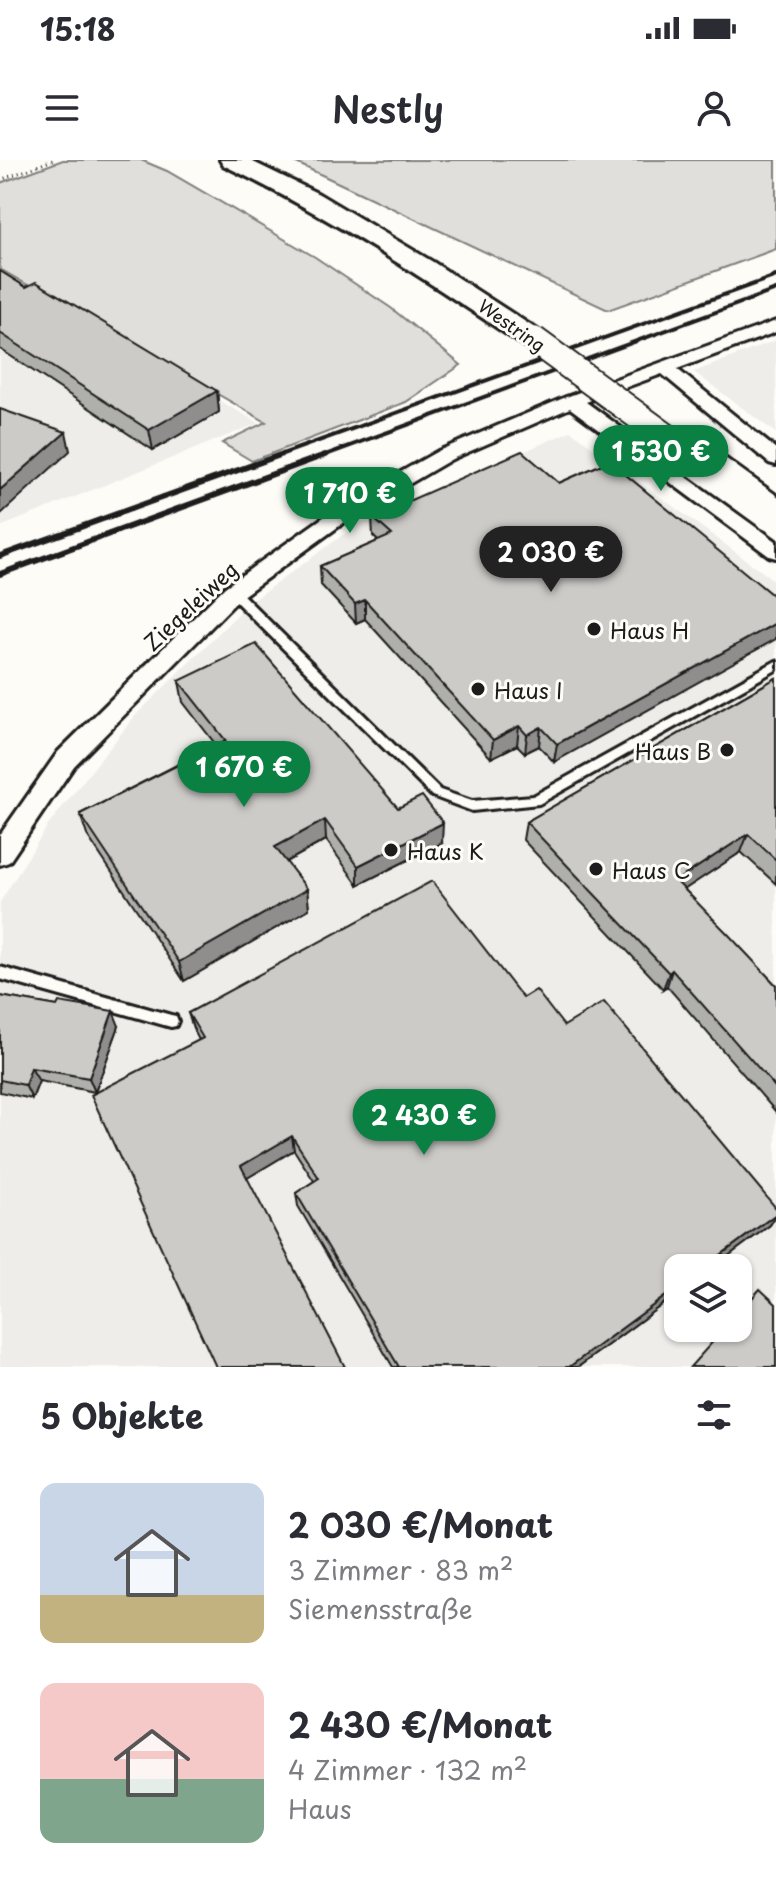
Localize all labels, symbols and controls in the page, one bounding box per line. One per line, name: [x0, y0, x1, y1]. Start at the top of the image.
text: 15:18: [40, 6, 115, 51]
text: Nestly: [332, 81, 444, 135]
icon: menu: [40, 86, 84, 130]
icon: person: [692, 86, 736, 130]
street label: Westring: [473, 292, 551, 358]
pin: 1 530 €: [587, 425, 735, 493]
text: 1 530 €: [611, 431, 711, 470]
pin: 1 710 €: [276, 467, 424, 535]
text: 1 710 €: [303, 473, 397, 512]
pin: 2 030 €: [477, 526, 625, 594]
text: 2 030 €: [497, 532, 605, 571]
street label: Ziegeleiweg: [135, 552, 245, 658]
place label: Haus H: [610, 613, 689, 646]
marker: Haus H: [585, 620, 603, 638]
place label: Haus I: [494, 673, 563, 706]
marker: Haus I: [469, 680, 487, 698]
place label: Haus B: [635, 734, 711, 767]
pin: 1 670 €: [170, 741, 318, 809]
marker: Haus B: [718, 741, 736, 759]
text: 1 670 €: [195, 747, 293, 786]
place label: Haus K: [407, 834, 484, 867]
marker: Haus K: [382, 841, 400, 859]
place label: Haus C: [612, 853, 691, 886]
marker: Haus C: [587, 860, 605, 878]
pin: 2 430 €: [350, 1089, 498, 1157]
text: 2 430 €: [371, 1095, 477, 1134]
map controls: [664, 1254, 752, 1342]
button: layers: [664, 1254, 752, 1342]
text: 5 Objekte: [40, 1389, 203, 1441]
icon: filters: [692, 1393, 736, 1437]
text: 2 030 €/Monat: [288, 1498, 553, 1550]
icon: home: [104, 1515, 200, 1611]
text: 3 Zimmer · 83 m²: [288, 1550, 513, 1589]
text: Siemensstraße: [288, 1589, 472, 1628]
text: 2 430 €/Monat: [288, 1698, 552, 1750]
icon: home: [104, 1715, 200, 1811]
text: 4 Zimmer · 132 m²: [288, 1750, 527, 1789]
text: Haus: [288, 1789, 352, 1828]

